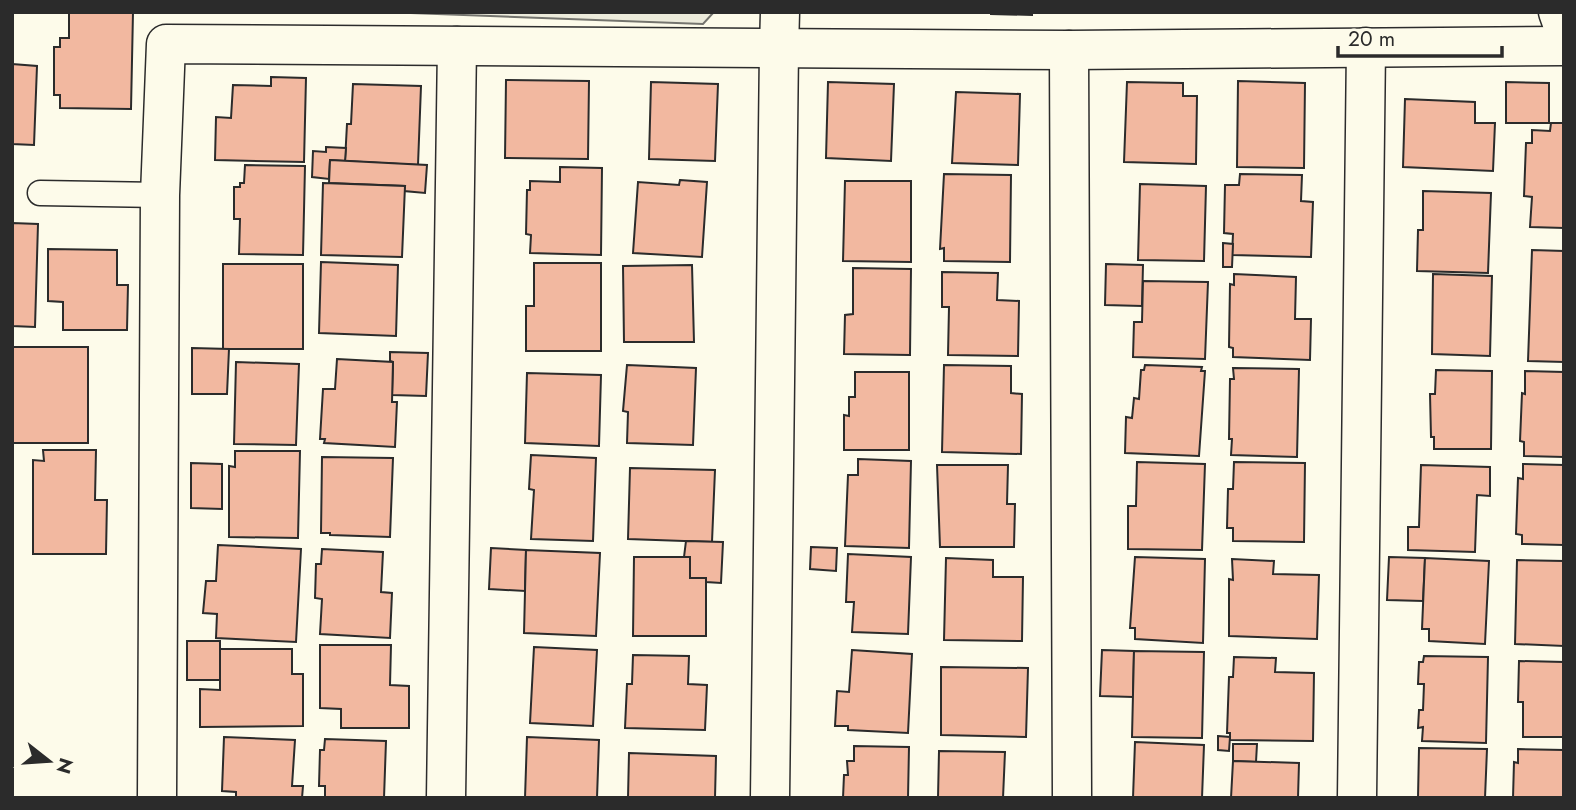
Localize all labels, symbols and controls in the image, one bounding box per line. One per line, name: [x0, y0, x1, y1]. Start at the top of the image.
scale bar: [1338, 14, 1502, 58]
text: 20 m: [1348, 24, 1395, 54]
north arrow: [14, 726, 84, 796]
text: N: [50, 755, 80, 777]

